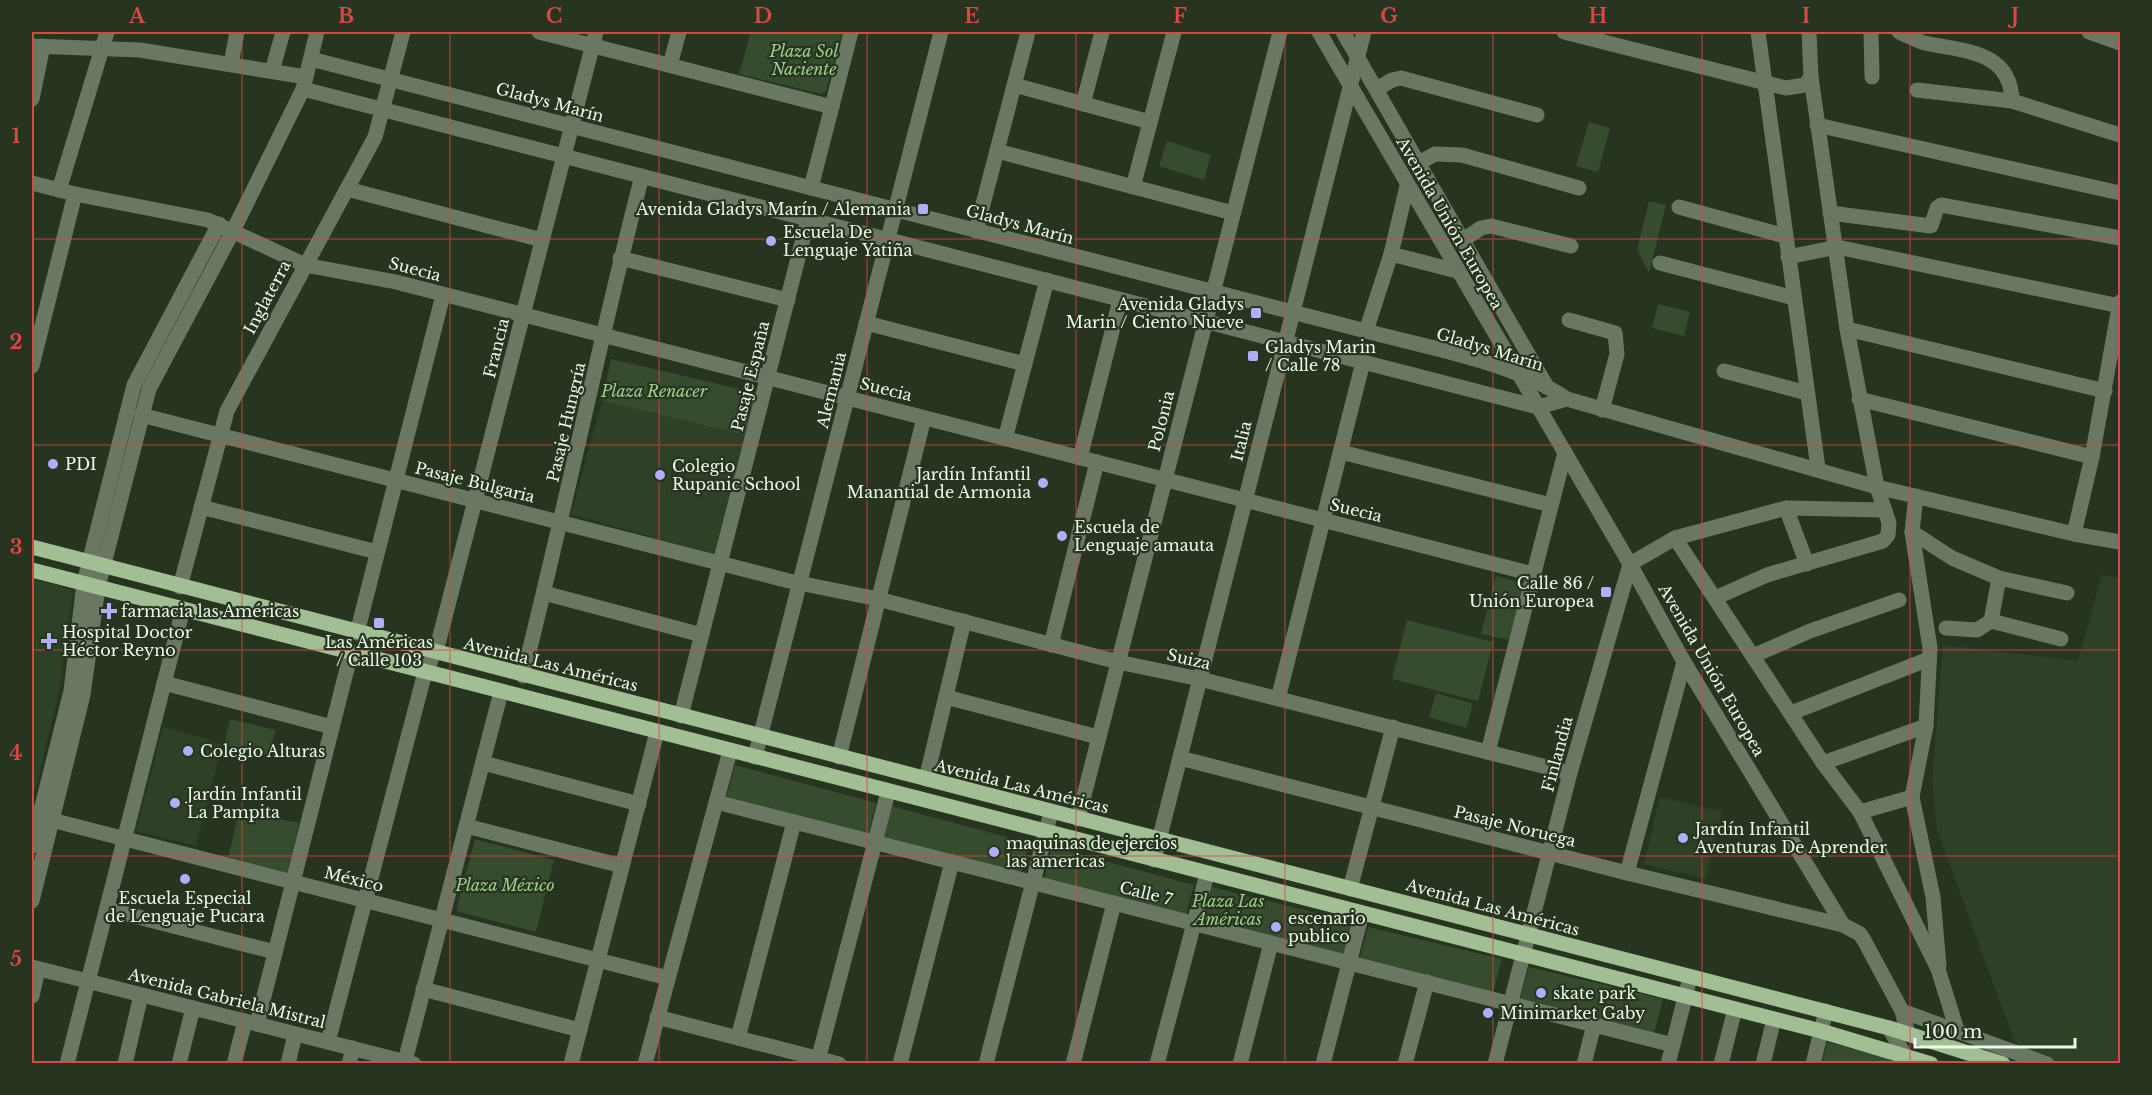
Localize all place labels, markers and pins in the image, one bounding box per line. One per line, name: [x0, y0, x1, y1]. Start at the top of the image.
place label: Avenida Gladys Marín / Alemania: [635, 199, 911, 219]
marker: Avenida Gladys Marín / Alemania: [916, 202, 930, 216]
place label: Escuela De Lenguaje Yatiña: [783, 222, 913, 260]
marker: Escuela De Lenguaje Yatiña: [764, 234, 778, 248]
place label: Avenida Gladys Marin / Ciento Nueve: [1066, 294, 1244, 332]
marker: Avenida Gladys Marin / Ciento Nueve: [1249, 306, 1263, 320]
place label: Gladys Marin / Calle 78: [1265, 337, 1376, 375]
marker: Gladys Marin / Calle 78: [1246, 349, 1260, 363]
place label: PDI: [65, 454, 97, 474]
place label: Colegio Rupanic School: [672, 456, 801, 494]
marker: PDI: [46, 457, 60, 471]
place label: Jardín Infantil Manantial de Armonia: [847, 464, 1031, 502]
marker: Colegio Rupanic School: [653, 468, 667, 482]
marker: Jardín Infantil Manantial de Armonia: [1036, 476, 1050, 490]
place label: Escuela de Lenguaje amauta: [1074, 517, 1214, 555]
marker: Escuela de Lenguaje amauta: [1055, 529, 1069, 543]
place label: Calle 86 / Unión Europea: [1469, 573, 1594, 611]
marker: Calle 86 / Unión Europea: [1599, 585, 1613, 599]
place label: farmacia las Américas: [121, 601, 299, 621]
marker: farmacia las Américas: [102, 604, 116, 618]
marker: Las Américas / Calle 103: [372, 616, 386, 630]
place label: Hospital Doctor Héctor Reyno: [62, 622, 193, 660]
marker: Hospital Doctor Héctor Reyno: [40, 632, 58, 650]
place label: Las Américas / Calle 103: [325, 632, 433, 670]
place label: Colegio Alturas: [200, 741, 325, 761]
marker: Colegio Alturas: [181, 744, 195, 758]
place label: Jardín Infantil La Pampita: [185, 784, 302, 822]
marker: Jardín Infantil La Pampita: [168, 796, 182, 810]
place label: Jardín Infantil Aventuras De Aprender: [1693, 819, 1887, 857]
marker: Jardín Infantil Aventuras De Aprender: [1676, 831, 1690, 845]
place label: maquinas de ejercios las americas: [1006, 833, 1177, 871]
marker: maquinas de ejercios las americas: [987, 845, 1001, 859]
marker: Escuela Especial de Lenguaje Pucara: [178, 872, 192, 886]
place label: Escuela Especial de Lenguaje Pucara: [105, 888, 265, 926]
place label: escenario publico: [1288, 908, 1366, 946]
marker: escenario publico: [1269, 920, 1283, 934]
place label: skate park: [1553, 983, 1636, 1003]
marker: skate park: [1534, 986, 1548, 1000]
place label: Minimarket Gaby: [1500, 1003, 1646, 1023]
marker: Minimarket Gaby: [1481, 1006, 1495, 1020]

